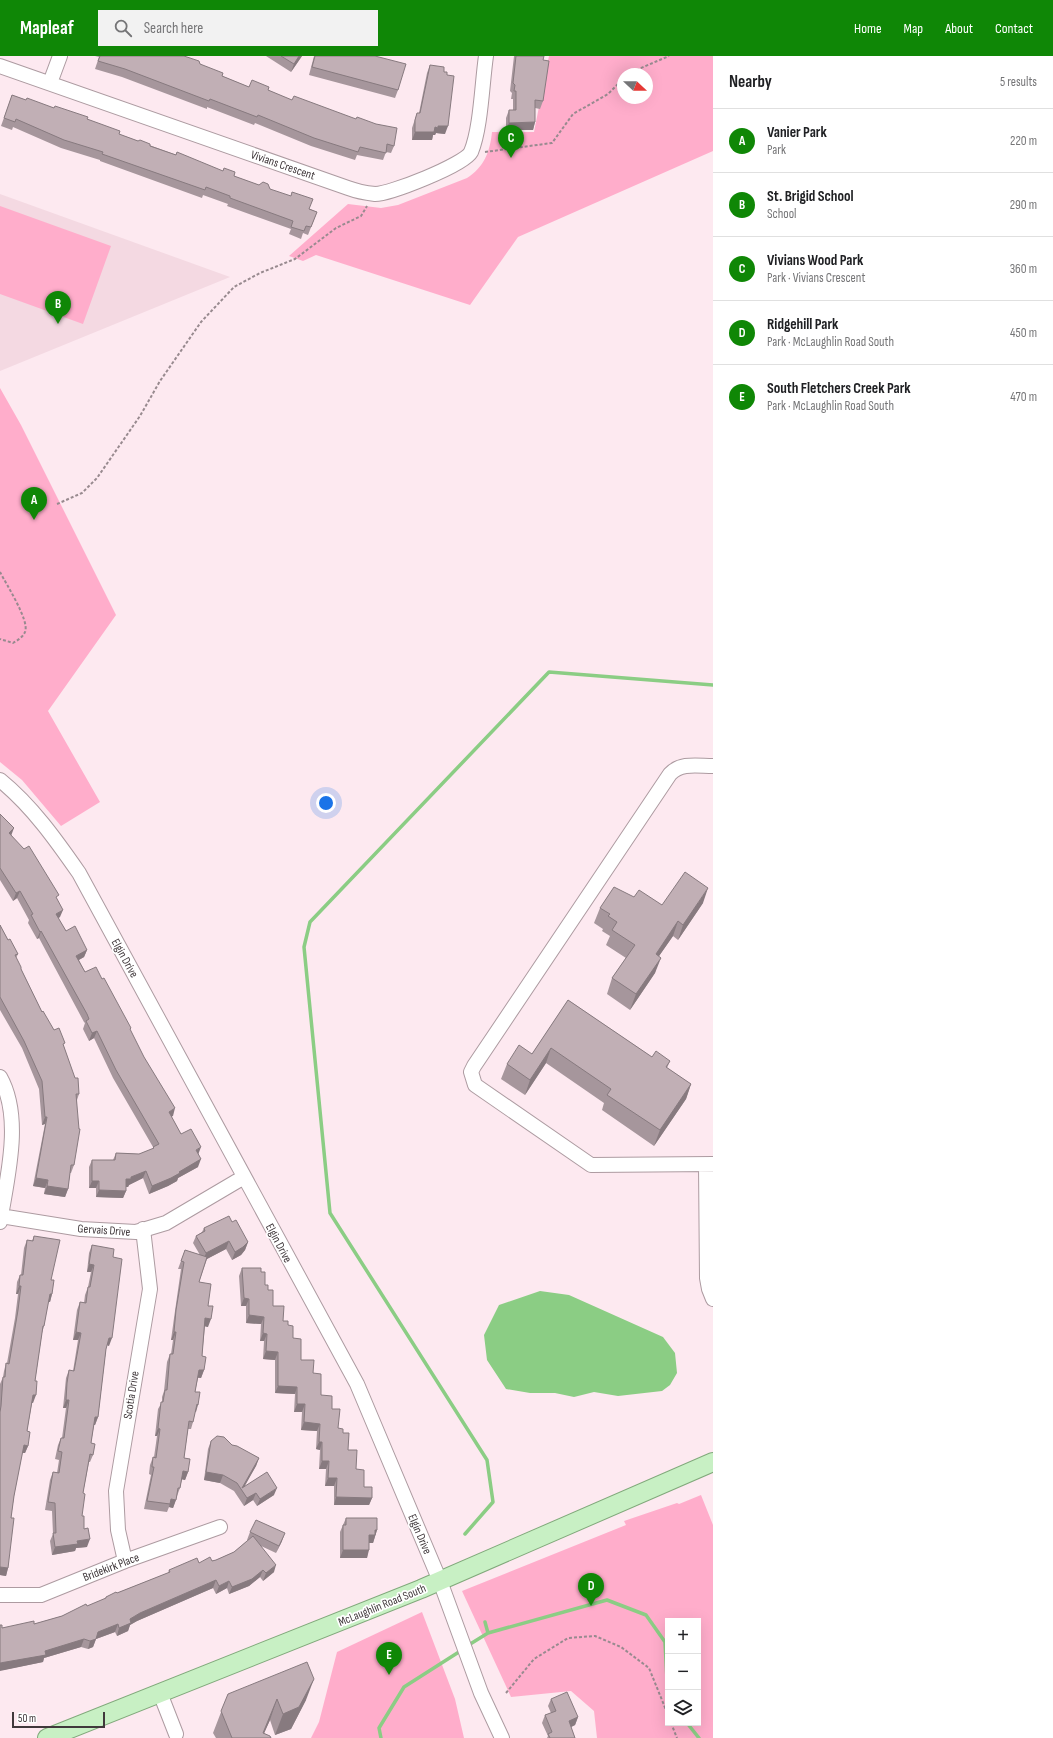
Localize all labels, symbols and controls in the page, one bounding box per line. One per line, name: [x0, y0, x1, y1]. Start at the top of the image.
search box: [98, 10, 378, 46]
text: Mapleaf: [20, 17, 74, 40]
icon: search: [112, 17, 134, 39]
text: Search here: [144, 19, 203, 38]
text: Home: [854, 20, 882, 37]
text: Map: [904, 20, 923, 37]
text: About: [945, 20, 973, 37]
text: Contact: [995, 20, 1033, 37]
north arrow: [617, 68, 653, 104]
text: Nearby: [729, 72, 772, 92]
text: 5 results: [1000, 74, 1037, 90]
text: Vanier Park: [767, 123, 827, 142]
pin: C: [498, 125, 524, 158]
text: A: [739, 133, 745, 149]
text: 220 m: [1010, 133, 1037, 149]
text: Park: [767, 142, 786, 158]
street label: Vivians Crescent: [249, 147, 317, 184]
text: St. Brigid School: [767, 187, 854, 206]
text: B: [739, 197, 745, 213]
text: 290 m: [1010, 197, 1037, 213]
text: School: [767, 206, 797, 222]
text: Vivians Wood Park: [767, 251, 863, 270]
text: C: [739, 261, 745, 277]
text: 360 m: [1010, 261, 1037, 277]
text: Park · Vivians Crescent: [767, 270, 865, 286]
pin: B: [45, 291, 71, 324]
text: Ridgehill Park: [767, 315, 838, 334]
text: D: [739, 325, 745, 341]
text: 450 m: [1010, 325, 1037, 341]
text: Park · McLaughlin Road South: [767, 334, 894, 350]
text: South Fletchers Creek Park: [767, 379, 911, 398]
text: E: [739, 389, 745, 405]
text: 470 m: [1010, 389, 1037, 405]
text: Park · McLaughlin Road South: [767, 398, 894, 414]
pin: A: [21, 487, 47, 520]
your location: [316, 793, 336, 813]
street label: Elgin Drive: [108, 936, 141, 980]
street label: Gervais Drive: [77, 1221, 131, 1240]
street label: Elgin Drive: [262, 1221, 295, 1266]
street label: Scotia Drive: [120, 1370, 143, 1420]
street label: Elgin Drive: [404, 1512, 435, 1557]
street label: Bridekirk Place: [81, 1550, 142, 1585]
pin: D: [578, 1573, 604, 1606]
street label: McLaughlin Road South: [336, 1581, 428, 1630]
map controls: [665, 1618, 701, 1726]
button: +: [665, 1618, 701, 1654]
pin: E: [376, 1642, 402, 1675]
button: −: [665, 1654, 701, 1690]
button: layers: [665, 1690, 701, 1726]
scale bar: [12, 1710, 105, 1729]
text: 50 m: [18, 1712, 36, 1725]

